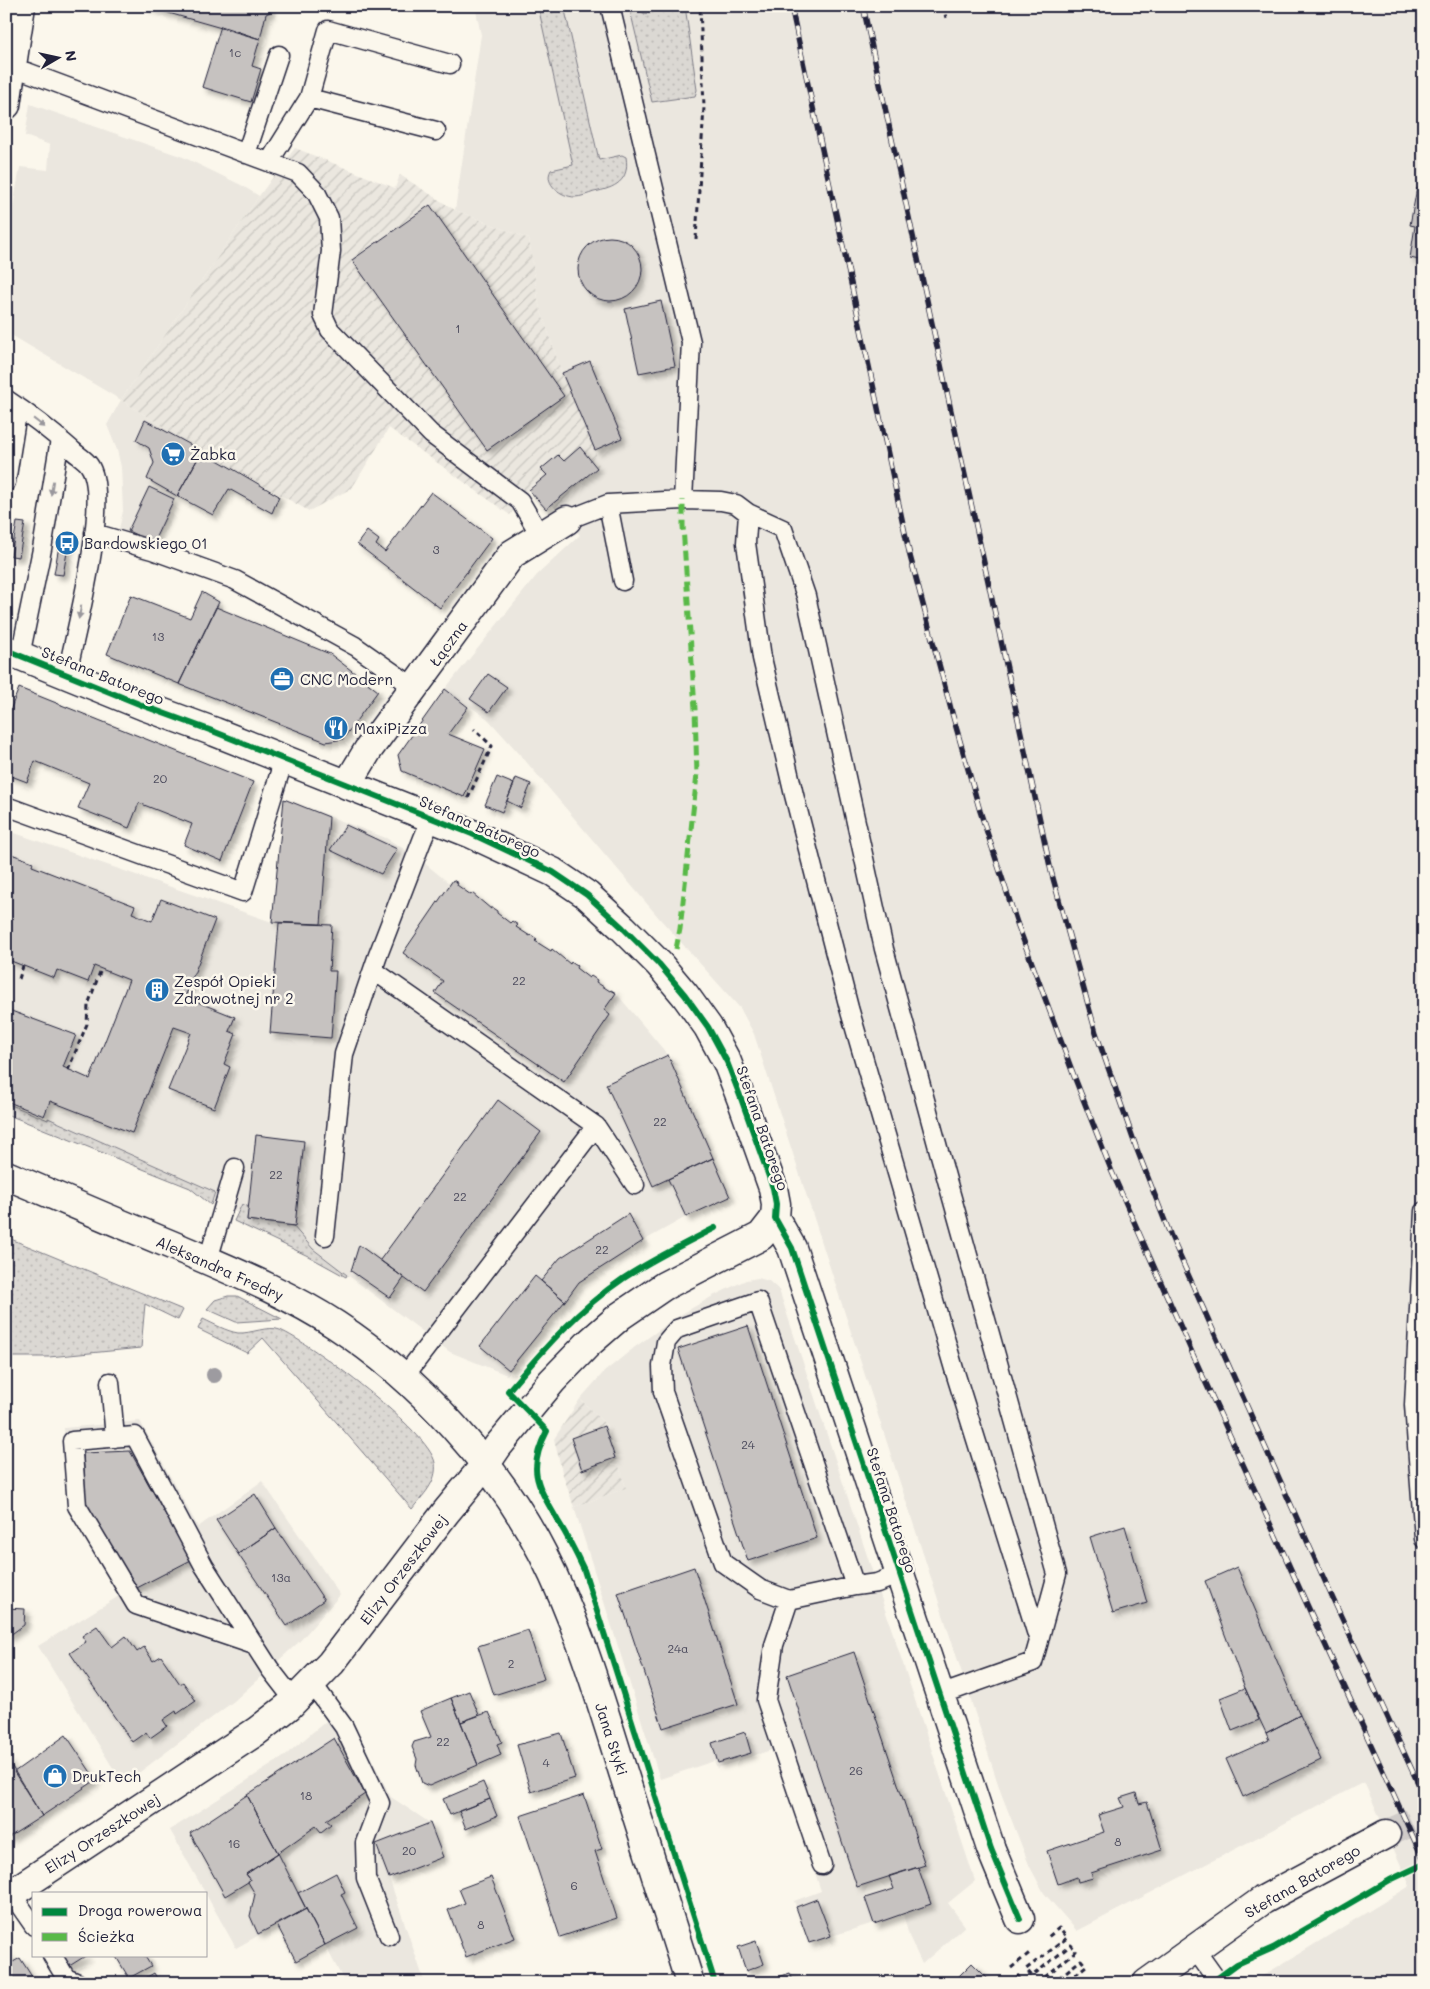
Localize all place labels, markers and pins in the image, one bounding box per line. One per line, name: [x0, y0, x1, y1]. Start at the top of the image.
supermarket icon: Żabka: [160, 441, 186, 467]
place label: Żabka: [190, 444, 236, 464]
bus stop icon: Bardowskiego 01: [54, 530, 80, 556]
place label: Bardowskiego 01: [84, 533, 208, 553]
office icon: CNC Modern: [269, 666, 295, 692]
place label: CNC Modern: [300, 669, 393, 689]
restaurant icon: MaxiPizza: [323, 715, 349, 741]
place label: MaxiPizza: [354, 718, 427, 738]
place label: Zespół Opieki Zdrowotnej nr 2: [174, 971, 294, 1008]
building icon: Zespół Opieki Zdrowotnej nr 2: [144, 977, 170, 1003]
shop icon: DrukTech: [42, 1763, 68, 1789]
place label: DrukTech: [72, 1766, 141, 1786]

